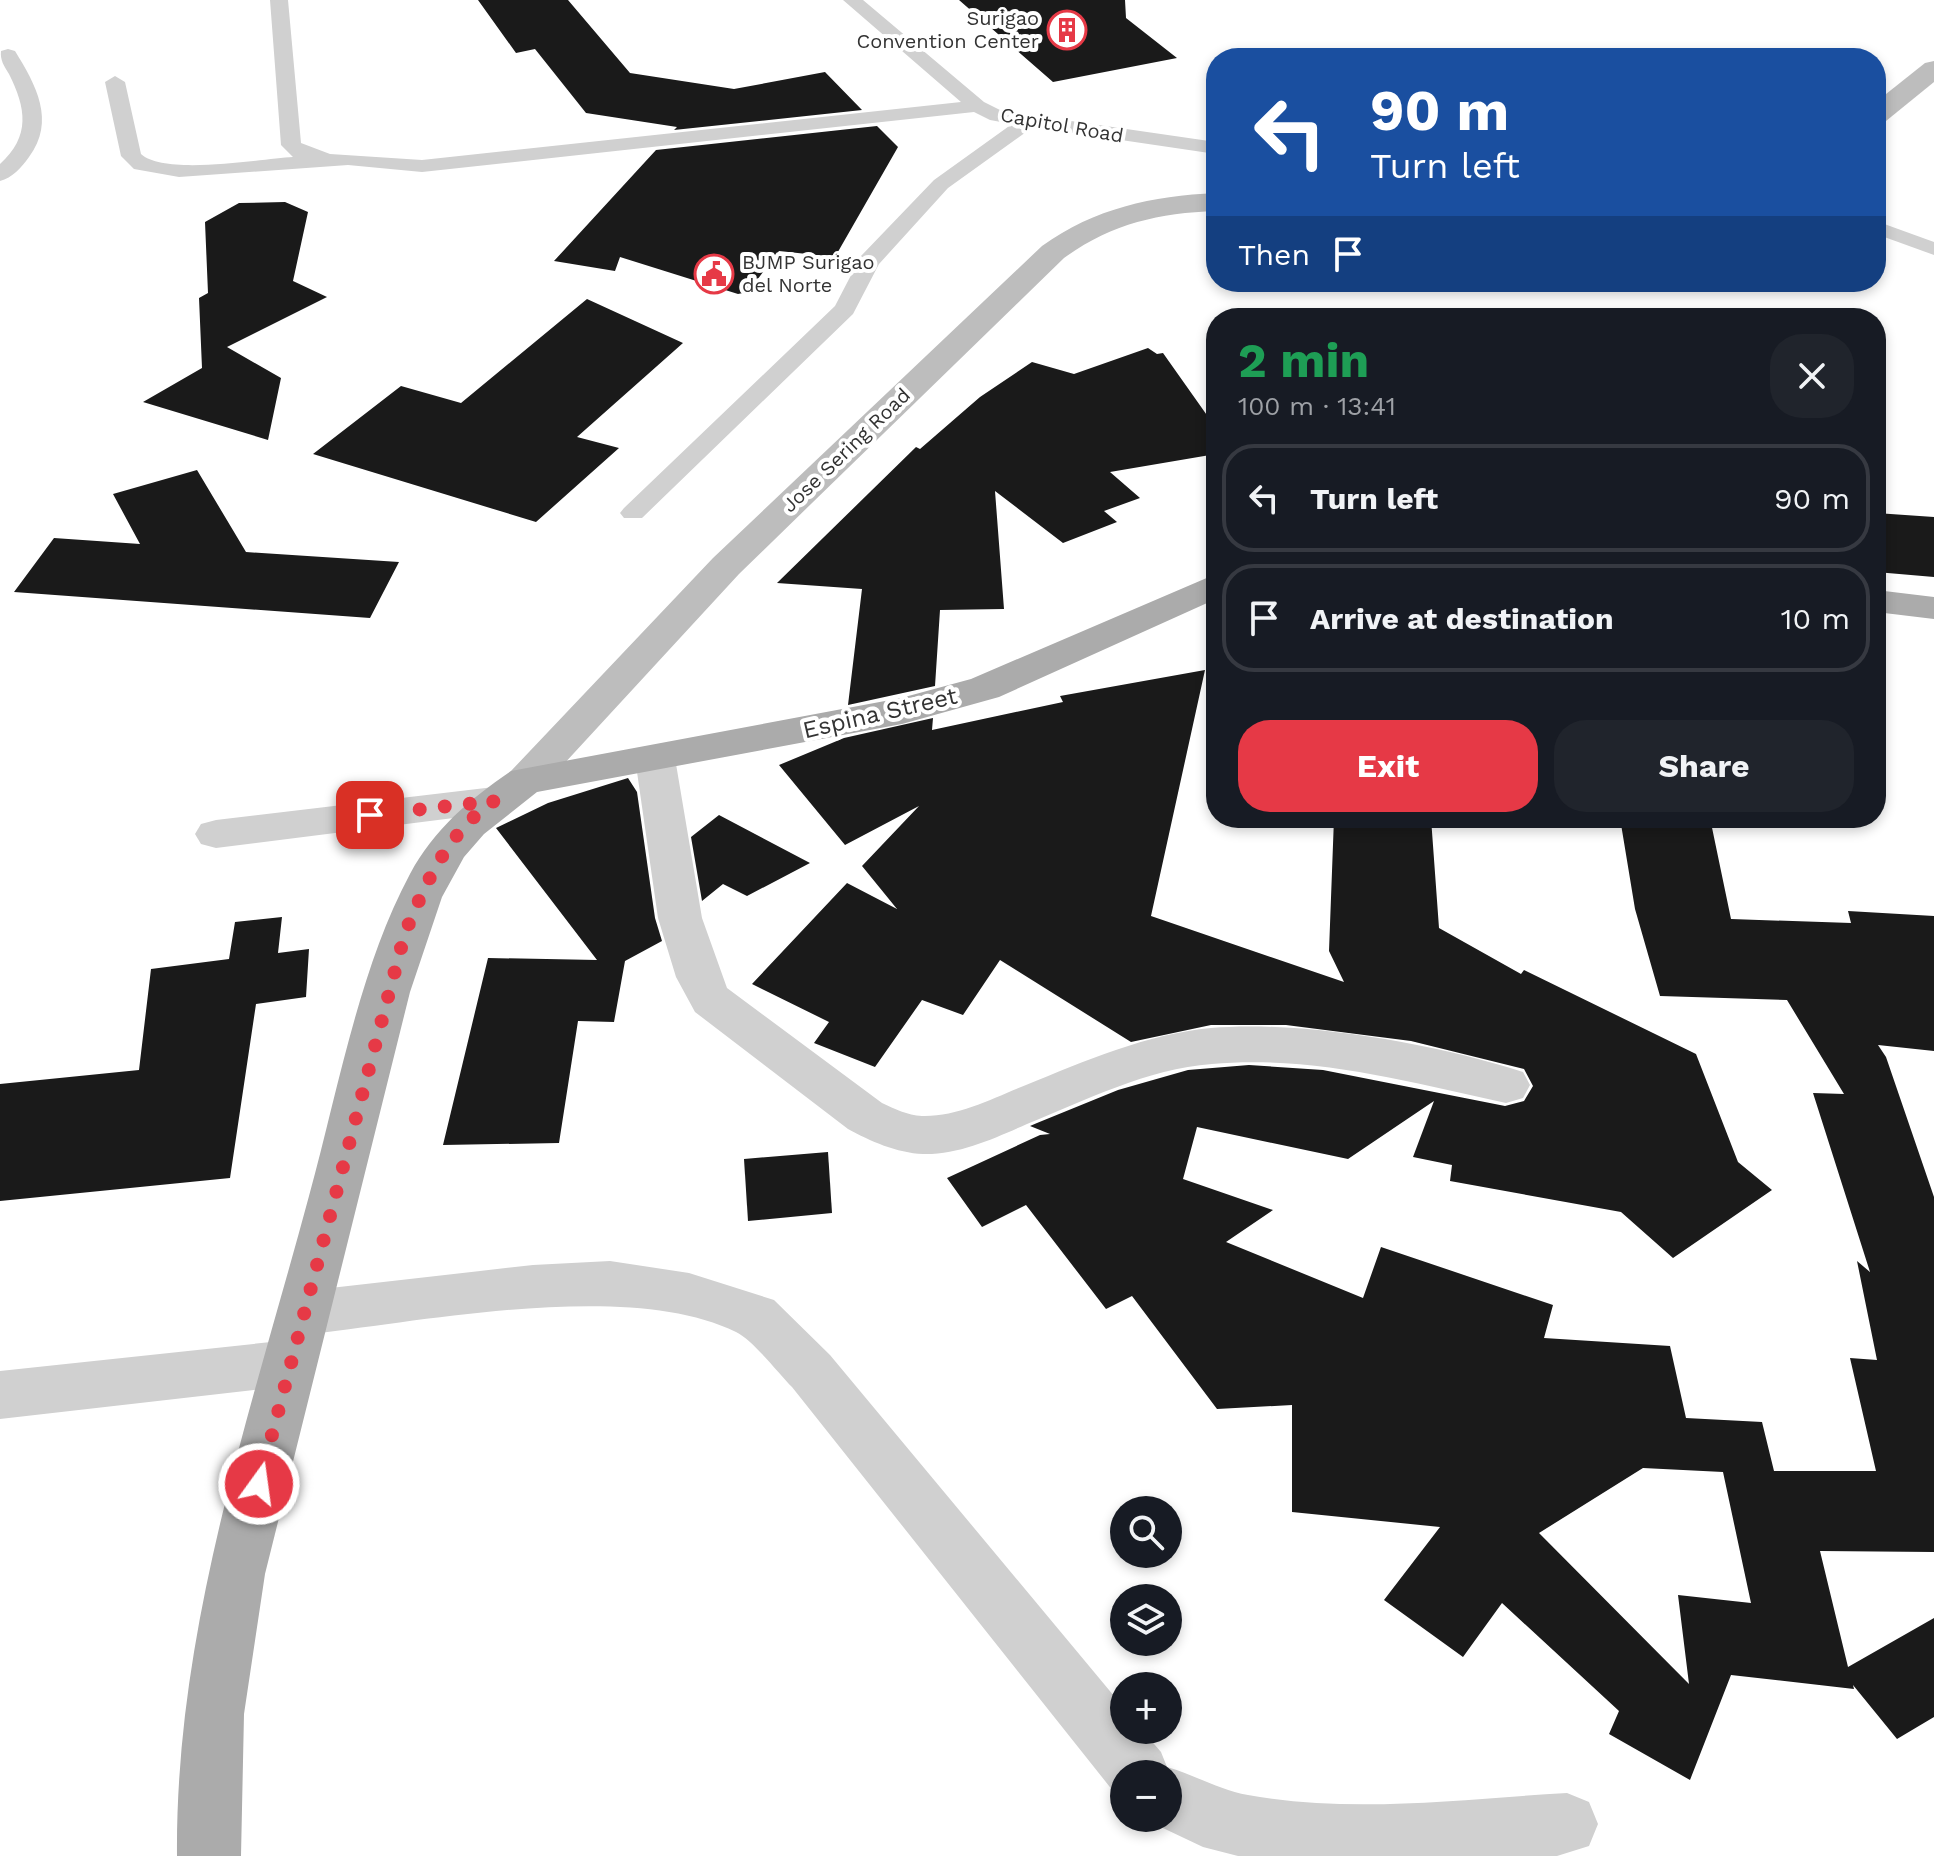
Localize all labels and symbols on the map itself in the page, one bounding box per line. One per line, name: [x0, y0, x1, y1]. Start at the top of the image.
place label: Surigao Convention Center: [857, 6, 1039, 53]
building icon: Surigao Convention Center: [1046, 9, 1088, 51]
street label: Capitol Road: [999, 102, 1125, 148]
place label: BJMP Surigao del Norte: [742, 250, 875, 297]
public building icon: BJMP Surigao del Norte: [693, 253, 735, 295]
street label: Jose Sering Road: [777, 383, 915, 517]
street label: Espina Street: [800, 682, 960, 744]
pin: [336, 781, 404, 849]
position arrow: [217, 1442, 301, 1526]

